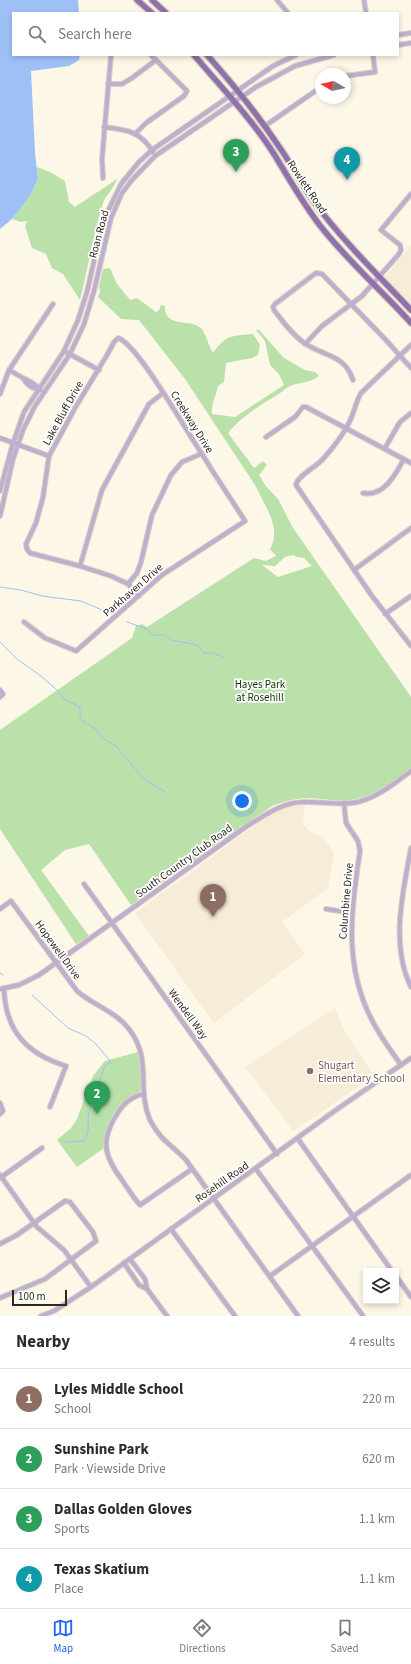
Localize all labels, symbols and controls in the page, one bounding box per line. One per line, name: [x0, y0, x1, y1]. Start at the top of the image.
search box: [12, 12, 399, 56]
icon: search: [26, 23, 48, 45]
text: Search here: [58, 24, 132, 45]
north arrow: [315, 68, 351, 104]
pin: 3: [223, 139, 249, 172]
pin: 4: [334, 147, 360, 180]
street label: Rowlett Road: [284, 157, 330, 217]
street label: Roan Road: [85, 208, 113, 260]
street label: Lake Bluff Drive: [39, 378, 87, 448]
street label: Creekway Drive: [167, 388, 217, 456]
street label: Parkhaven Drive: [100, 559, 167, 620]
park label: Hayes Park at Rosehill: [235, 677, 286, 705]
your location: [232, 791, 252, 811]
street label: South Country Club Road: [133, 821, 235, 901]
street label: Columbine Drive: [335, 862, 357, 940]
pin: 1: [200, 884, 226, 917]
street label: Hopewell Drive: [31, 917, 85, 983]
street label: Wendell Way: [165, 986, 211, 1042]
place label: Shugart Elementary School: [318, 1058, 405, 1086]
marker: Shugart Elementary School: [305, 1066, 315, 1076]
pin: 2: [84, 1081, 110, 1114]
street label: Rosehill Road: [192, 1158, 252, 1206]
map controls: [363, 1268, 399, 1304]
button: layers: [363, 1268, 399, 1304]
scale bar: [12, 1288, 67, 1307]
text: 100 m: [18, 1289, 46, 1304]
text: Nearby: [16, 1330, 70, 1354]
text: 4 results: [350, 1333, 395, 1351]
text: Lyles Middle School: [54, 1379, 183, 1400]
text: 1: [26, 1390, 32, 1408]
text: 220 m: [362, 1390, 395, 1408]
text: School: [54, 1400, 91, 1418]
text: Sunshine Park: [54, 1439, 149, 1460]
text: 2: [26, 1450, 32, 1468]
text: 620 m: [362, 1450, 395, 1468]
text: Park · Viewside Drive: [54, 1460, 166, 1478]
text: Dallas Golden Gloves: [54, 1499, 192, 1520]
text: 3: [26, 1510, 32, 1528]
text: 1.1 km: [359, 1510, 395, 1528]
text: Sports: [54, 1520, 89, 1538]
text: Texas Skatium: [54, 1559, 149, 1580]
text: 4: [26, 1570, 32, 1588]
text: 1.1 km: [359, 1570, 395, 1588]
text: Place: [54, 1580, 83, 1598]
tab: Map: [52, 1617, 74, 1656]
tab: Directions: [179, 1617, 226, 1656]
tab: Saved: [331, 1617, 359, 1656]

